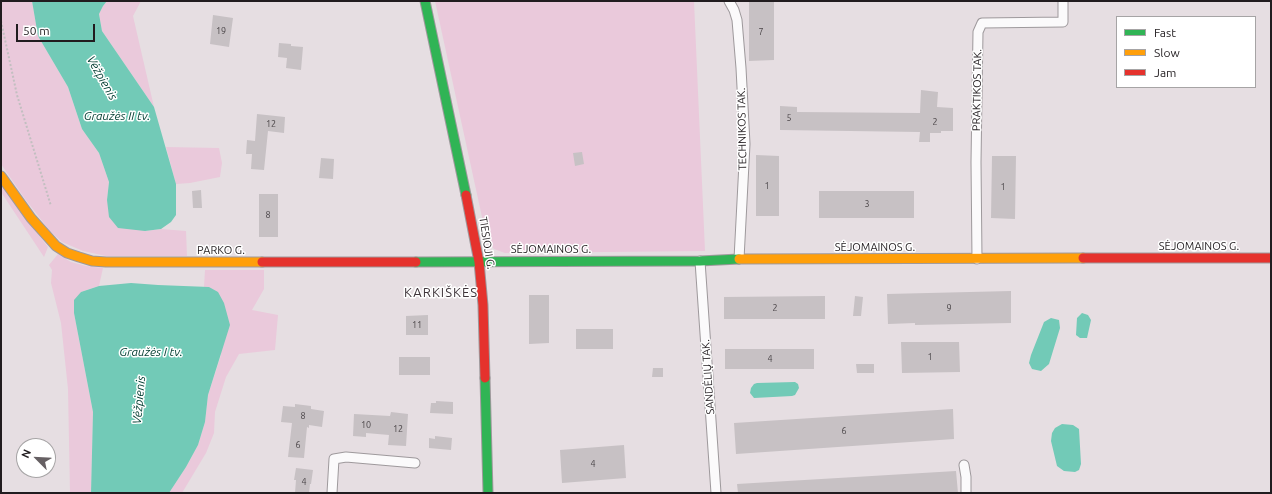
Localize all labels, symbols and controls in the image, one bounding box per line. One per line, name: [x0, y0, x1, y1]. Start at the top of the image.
scale bar: [18, 16, 97, 42]
legend: [1116, 16, 1256, 88]
text: 50 m: [23, 24, 50, 37]
house number: 19: [216, 26, 226, 36]
text: Fast: [1154, 26, 1176, 39]
house number: 7: [758, 27, 764, 37]
text: Slow: [1154, 46, 1180, 59]
street label: PRAKTIKOS TAK.: [970, 49, 984, 131]
water label: Vėžpienis: [84, 53, 120, 103]
text: Jam: [1154, 66, 1176, 79]
street label: TECHNIKOS TAK.: [735, 88, 749, 170]
water label: Graužės II tv.: [84, 109, 150, 123]
house number: 5: [786, 113, 792, 123]
house number: 2: [932, 117, 938, 127]
house number: 12: [266, 119, 276, 129]
house number: 1: [764, 181, 770, 191]
house number: 1: [1000, 182, 1006, 192]
house number: 3: [864, 199, 870, 209]
house number: 8: [265, 210, 271, 220]
street label: TIESIOJI G.: [476, 216, 498, 270]
street label: SĖJOMAINOS G.: [1159, 239, 1239, 253]
street label: SĖJOMAINOS G.: [835, 240, 915, 254]
street label: SĖJOMAINOS G.: [511, 242, 591, 256]
street label: PARKO G.: [197, 243, 245, 257]
district label: KARKIŠKĖS: [404, 285, 478, 301]
house number: 2: [772, 303, 778, 313]
house number: 9: [946, 303, 952, 313]
house number: 11: [412, 320, 422, 330]
street label: SANDĖLIŲ TAK.: [699, 339, 717, 415]
water label: Graužės I tv.: [119, 345, 183, 359]
house number: 1: [927, 352, 933, 362]
house number: 4: [767, 354, 773, 364]
water label: Vėžpienis: [130, 375, 148, 425]
house number: 8: [300, 411, 306, 421]
house number: 10: [361, 420, 371, 430]
house number: 12: [393, 424, 403, 434]
house number: 6: [841, 426, 847, 436]
north arrow: [16, 438, 56, 478]
house number: 6: [295, 440, 301, 450]
text: N: [19, 447, 33, 460]
house number: 4: [590, 459, 596, 469]
house number: 4: [301, 477, 307, 487]

